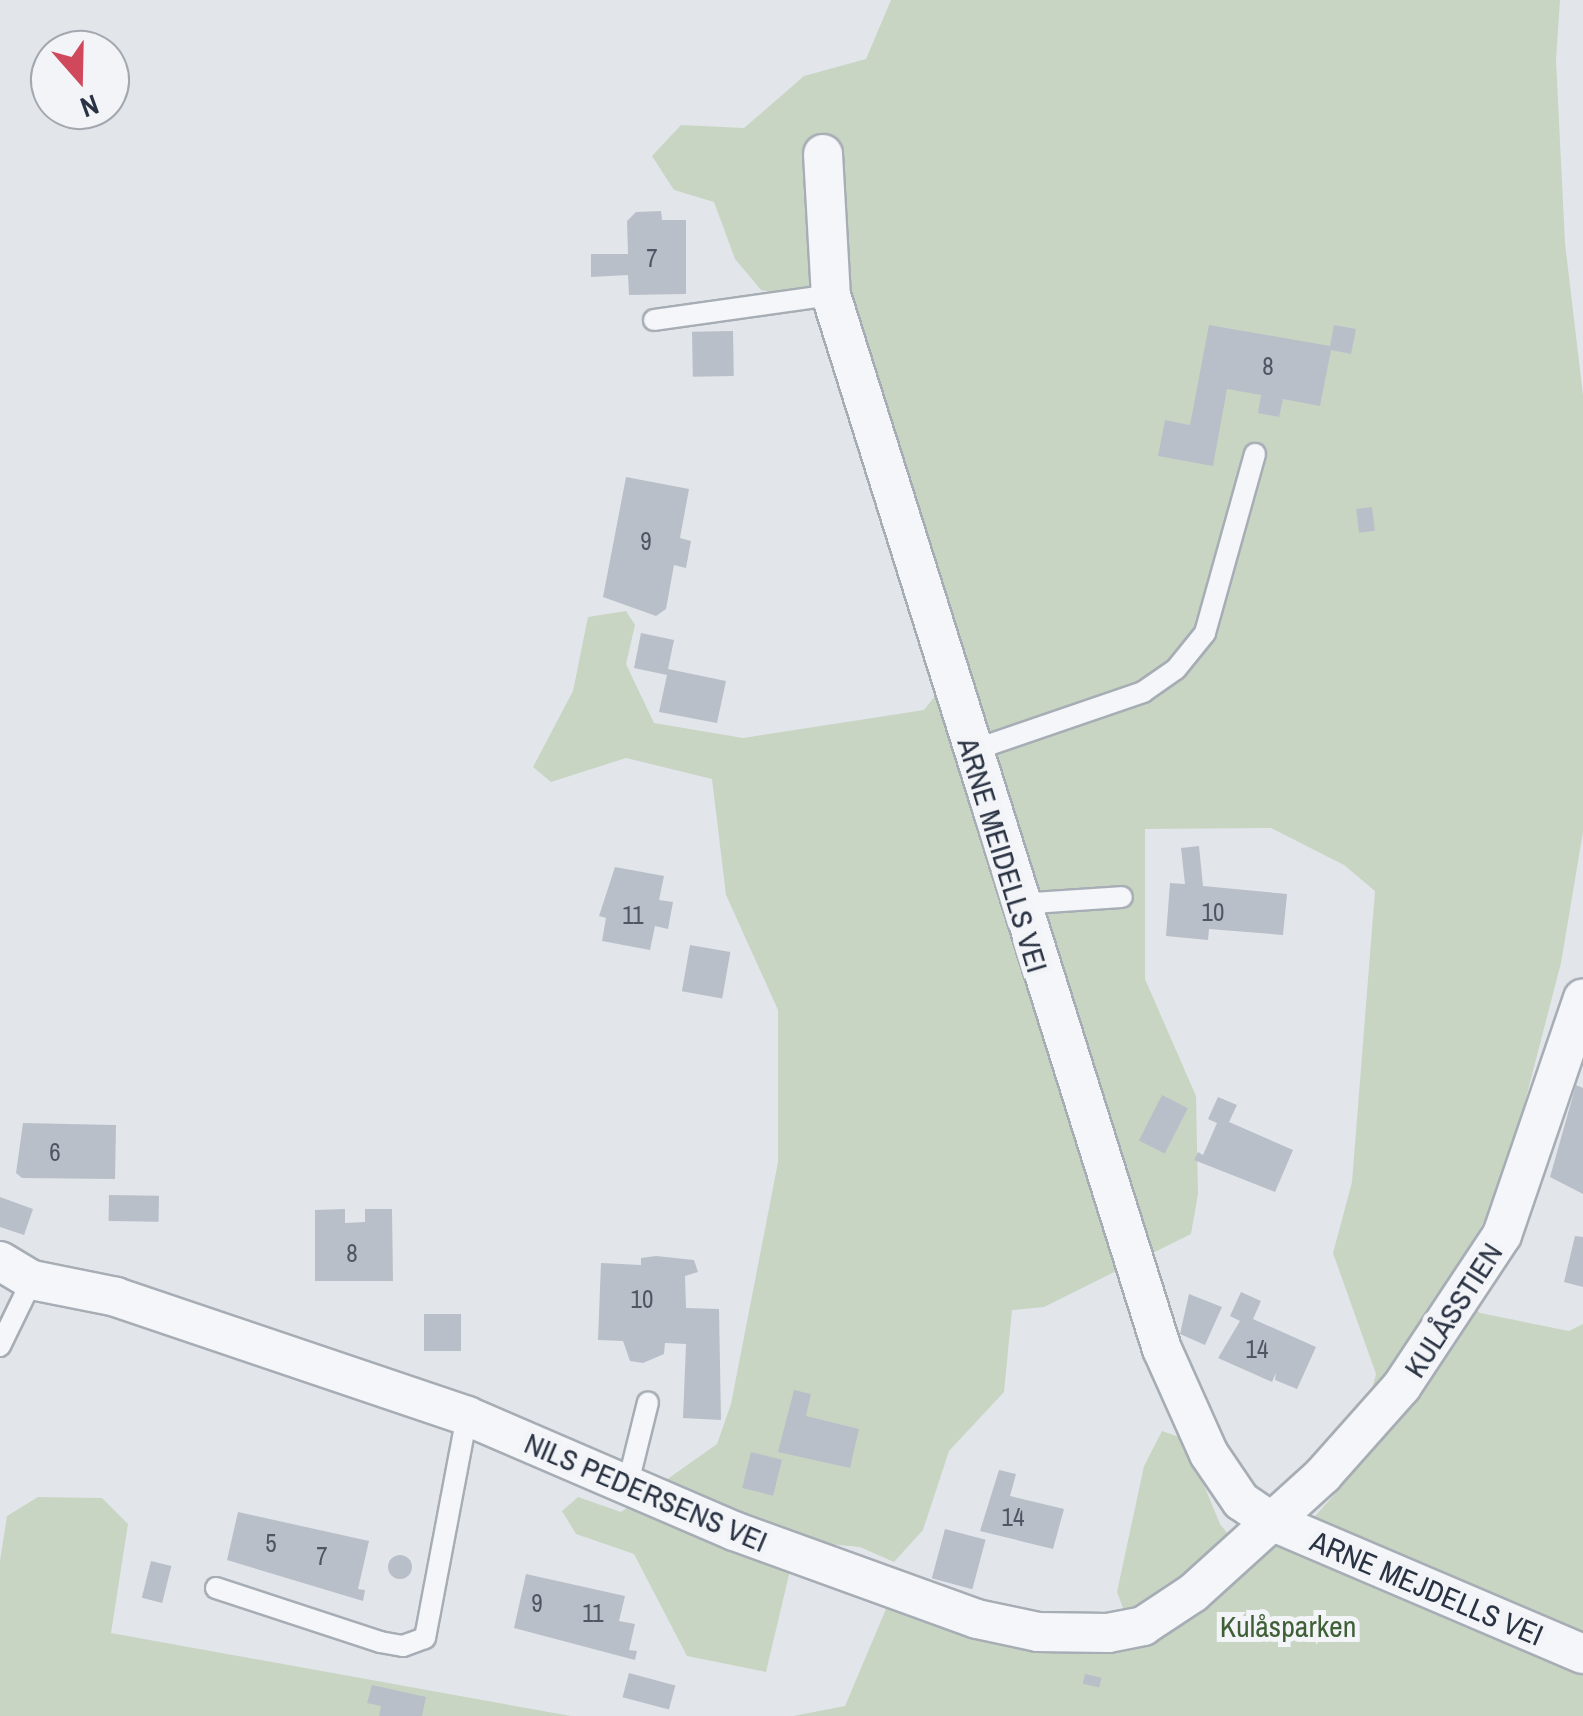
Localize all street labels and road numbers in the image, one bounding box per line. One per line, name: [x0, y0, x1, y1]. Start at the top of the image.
street label: ARNE MEIDELLS VEI: [950, 733, 1056, 977]
street label: KULÅSSTIEN: [1396, 1236, 1510, 1384]
street label: NILS PEDERSENS VEI: [519, 1425, 773, 1559]
street label: ARNE MEJDELLS VEI: [1305, 1523, 1549, 1653]

